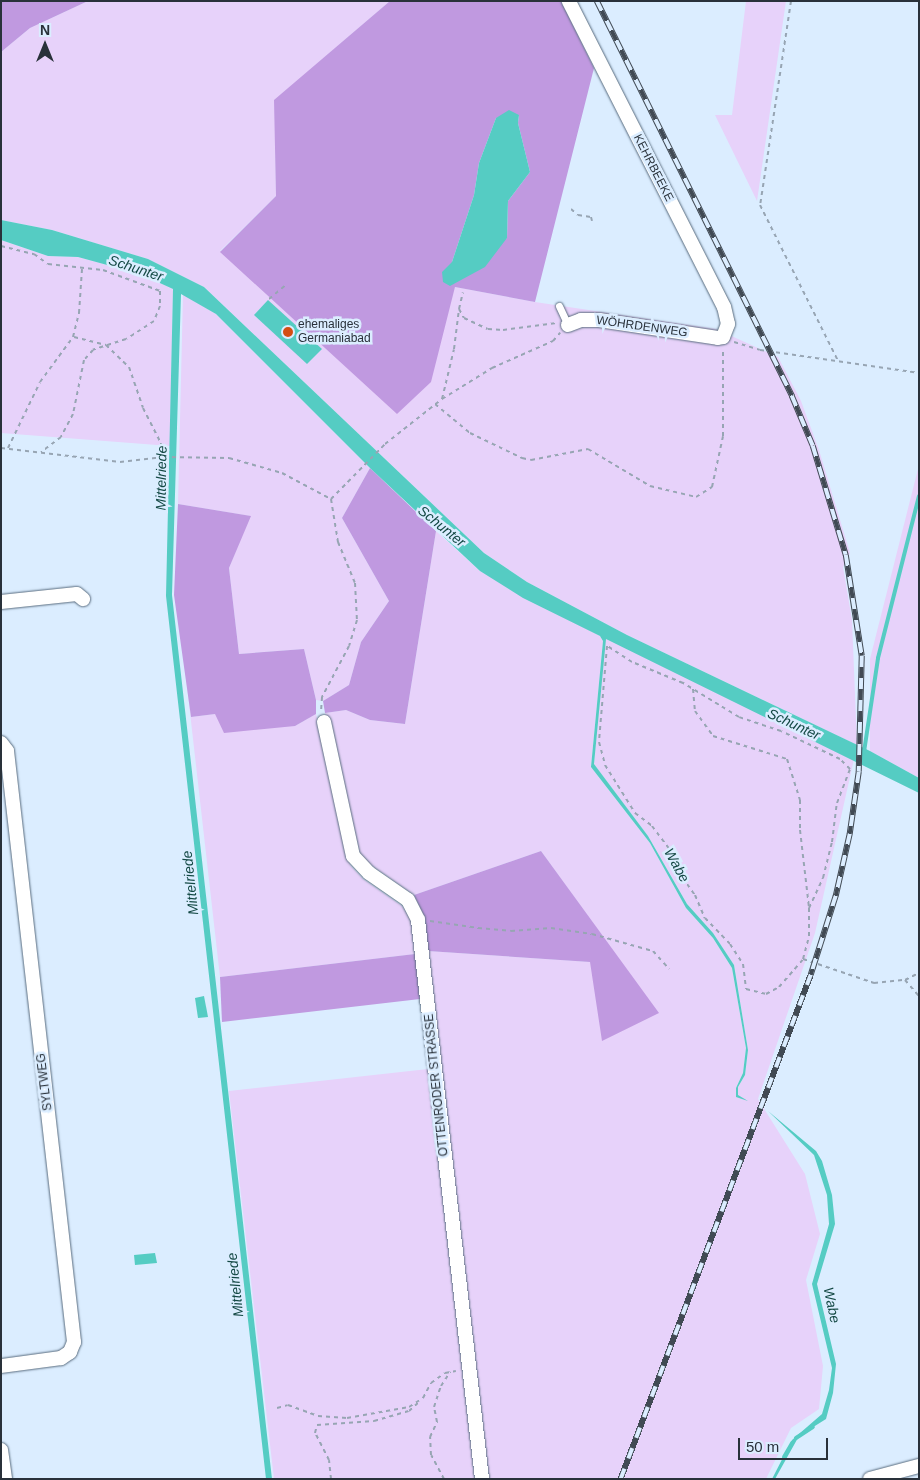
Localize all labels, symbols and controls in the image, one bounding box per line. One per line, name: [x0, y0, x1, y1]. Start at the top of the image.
north arrow: [20, 20, 70, 70]
text: N: [40, 22, 50, 38]
street label: KEHRBEEKE: [630, 132, 676, 204]
water label: Schunter: [107, 251, 165, 285]
street label: WÖHRDENWEG: [595, 313, 689, 341]
place label: ehemaliges Germaniabad: [298, 318, 371, 346]
marker: ehemaliges Germaniabad: [282, 326, 294, 338]
water label: Mittelriede: [152, 446, 170, 510]
water label: Schunter: [415, 502, 469, 550]
water label: Schunter: [765, 705, 823, 743]
water label: Wabe: [661, 845, 693, 885]
water label: Mittelriede: [178, 850, 202, 916]
street label: OTTENRODER STRASSE: [422, 1013, 452, 1157]
street label: SYLTWEG: [34, 1052, 56, 1112]
water label: Mittelriede: [223, 1252, 247, 1318]
water label: Wabe: [820, 1285, 844, 1325]
scale bar: [740, 1428, 830, 1460]
text: 50 m: [746, 1438, 779, 1455]

